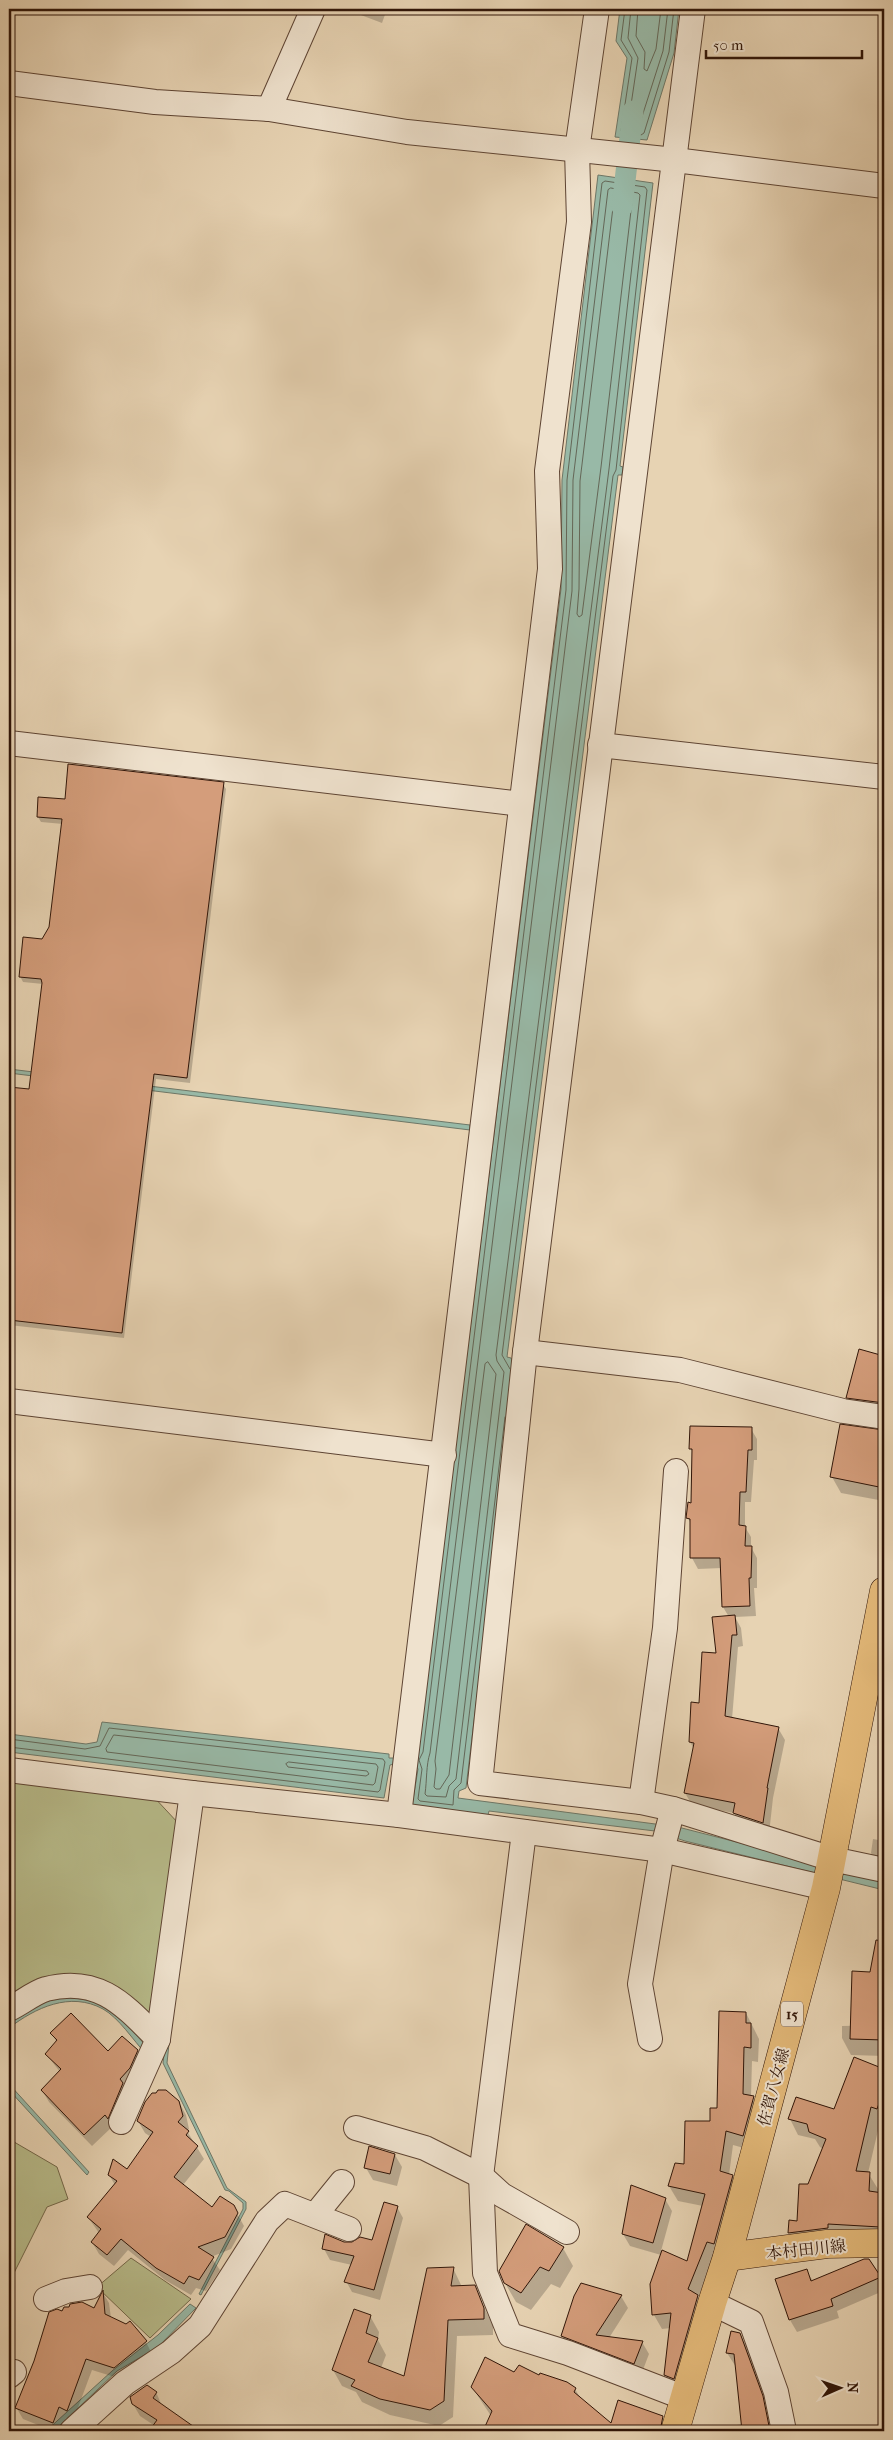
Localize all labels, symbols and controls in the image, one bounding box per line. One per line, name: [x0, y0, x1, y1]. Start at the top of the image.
scale bar: [706, 28, 862, 60]
text: 50 m: [713, 36, 744, 54]
road number: 15: [781, 2002, 803, 2026]
street label: 佐賀八女線: [754, 2046, 793, 2128]
street label: 本村田川線: [765, 2236, 847, 2263]
north arrow: [816, 2362, 866, 2412]
text: N: [844, 2382, 861, 2394]

